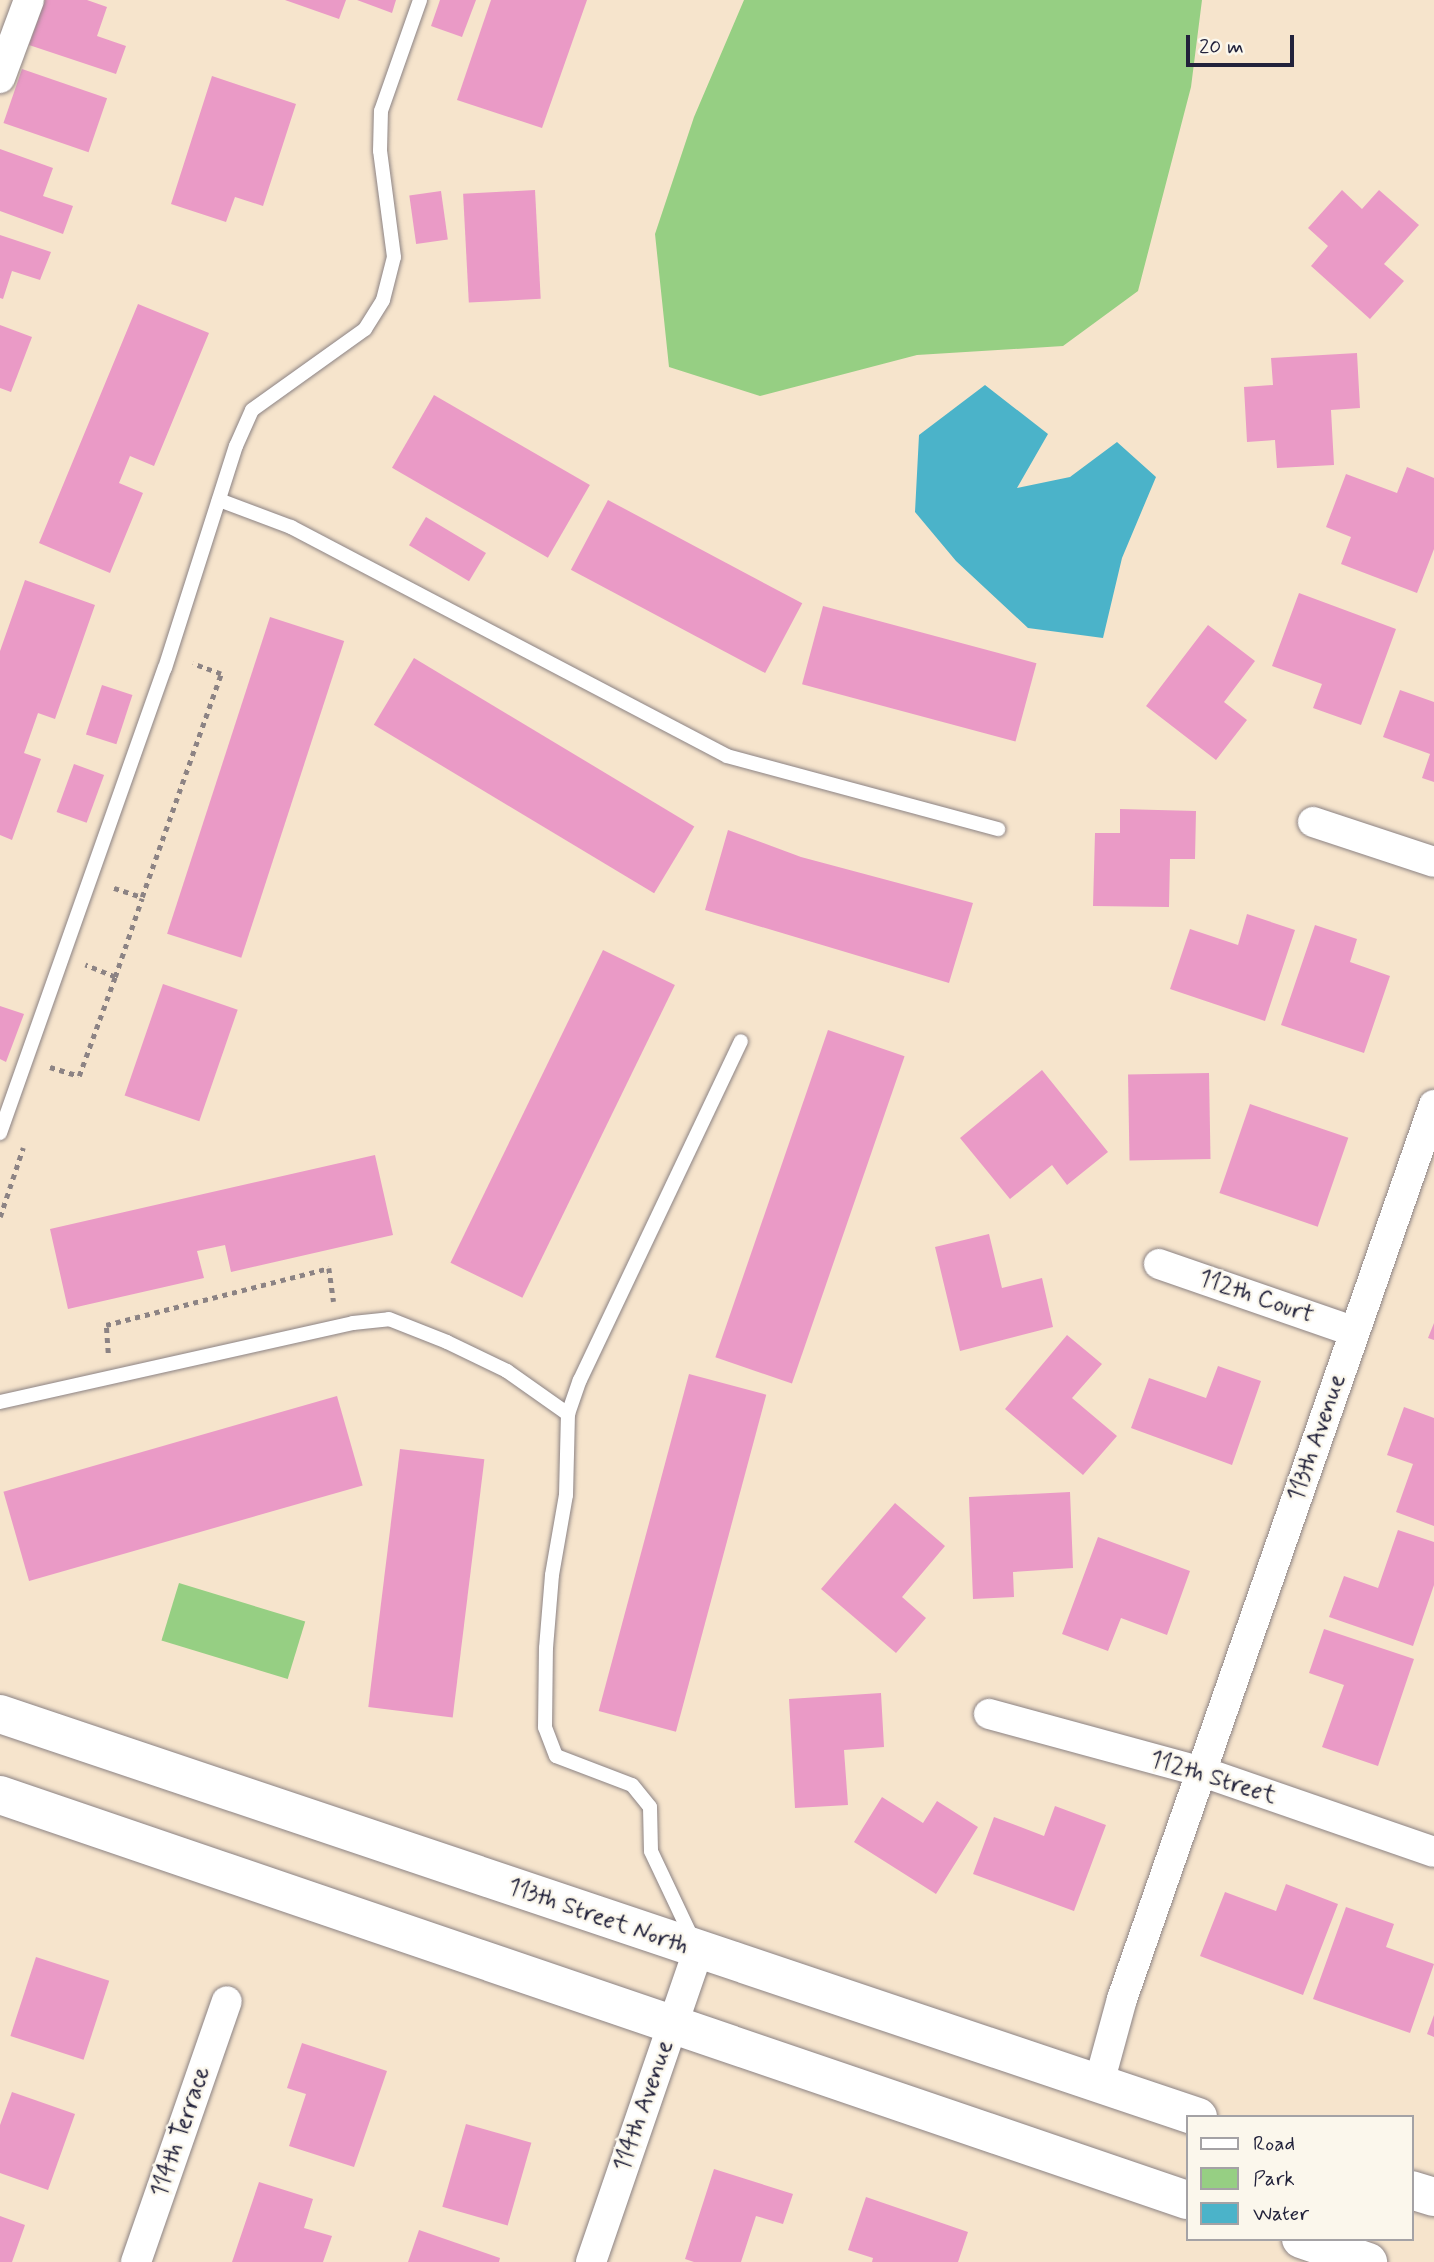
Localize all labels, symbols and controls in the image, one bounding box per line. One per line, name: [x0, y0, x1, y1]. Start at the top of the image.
scale bar: [1189, 21, 1298, 65]
text: 20 m: [1199, 33, 1244, 61]
street label: 112th Court: [1195, 1264, 1317, 1330]
street label: 113th Avenue: [1282, 1371, 1352, 1505]
street label: 112th Street: [1146, 1745, 1280, 1811]
street label: 113th Street North: [504, 1873, 692, 1961]
street label: 114th Avenue: [608, 2037, 680, 2175]
street label: 114th Terrace: [145, 2063, 217, 2201]
legend: [1186, 2115, 1413, 2241]
text: Road: [1253, 2130, 1295, 2158]
text: Park: [1253, 2165, 1295, 2193]
text: Water: [1253, 2200, 1309, 2228]

